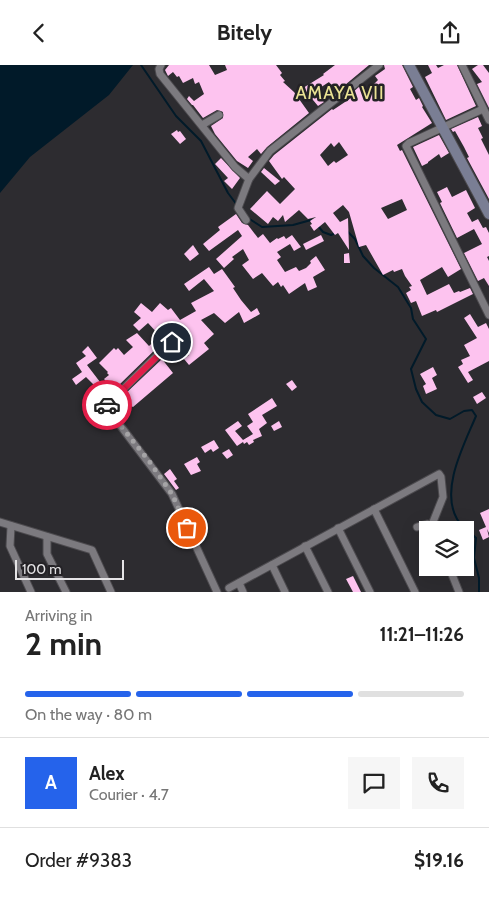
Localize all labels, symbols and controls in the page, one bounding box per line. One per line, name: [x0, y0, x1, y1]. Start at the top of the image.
icon: back: [25, 19, 53, 47]
text: Bitely: [217, 19, 272, 46]
icon: share: [436, 19, 464, 47]
district label: AMAYA VII: [296, 82, 385, 104]
pin: [151, 321, 193, 363]
icon: home: [158, 328, 186, 356]
courier: [82, 380, 132, 430]
icon: car: [93, 391, 121, 419]
pin: [166, 507, 208, 549]
icon: bag: [173, 514, 201, 542]
map controls: [419, 521, 474, 576]
button: layers: [419, 521, 474, 576]
scale bar: [15, 557, 124, 580]
text: 100 m: [22, 560, 62, 578]
text: Arriving in: [25, 606, 92, 625]
text: 11:21–11:26: [379, 623, 464, 646]
text: 2 min: [25, 624, 102, 663]
text: On the way · 80 m: [25, 705, 152, 724]
button: chat: [348, 757, 400, 809]
button: phone: [412, 757, 464, 809]
text: Alex: [89, 762, 125, 785]
text: A: [45, 771, 57, 794]
text: Courier · 4.7: [89, 785, 169, 804]
text: Order #9383: [25, 849, 132, 872]
text: $19.16: [414, 849, 464, 872]

